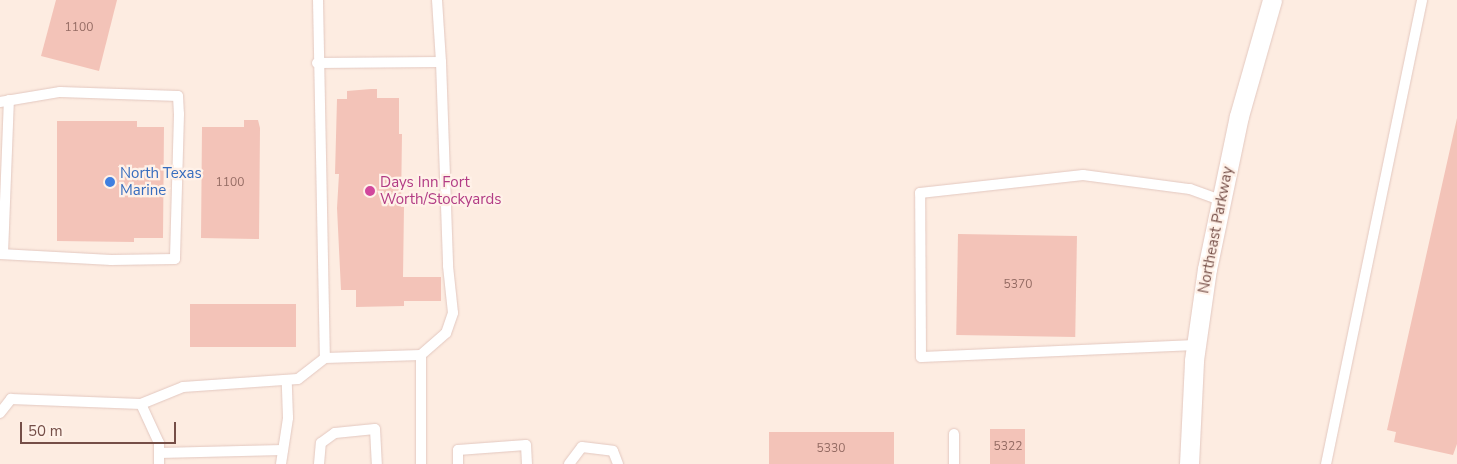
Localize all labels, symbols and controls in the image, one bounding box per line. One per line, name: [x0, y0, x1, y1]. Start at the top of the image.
house number: 1100: [65, 21, 93, 35]
place label: North Texas Marine: [120, 164, 202, 199]
street label: Northeast Parkway: [1195, 165, 1237, 295]
place label: Days Inn Fort Worth/Stockyards: [380, 173, 501, 208]
marker: North Texas Marine: [104, 176, 116, 188]
house number: 1100: [216, 176, 244, 190]
marker: Days Inn Fort Worth/Stockyards: [364, 185, 376, 197]
house number: 5370: [1004, 278, 1032, 292]
scale bar: [22, 412, 179, 444]
text: 50 m: [28, 421, 63, 441]
house number: 5322: [994, 440, 1022, 454]
house number: 5330: [817, 442, 845, 456]

